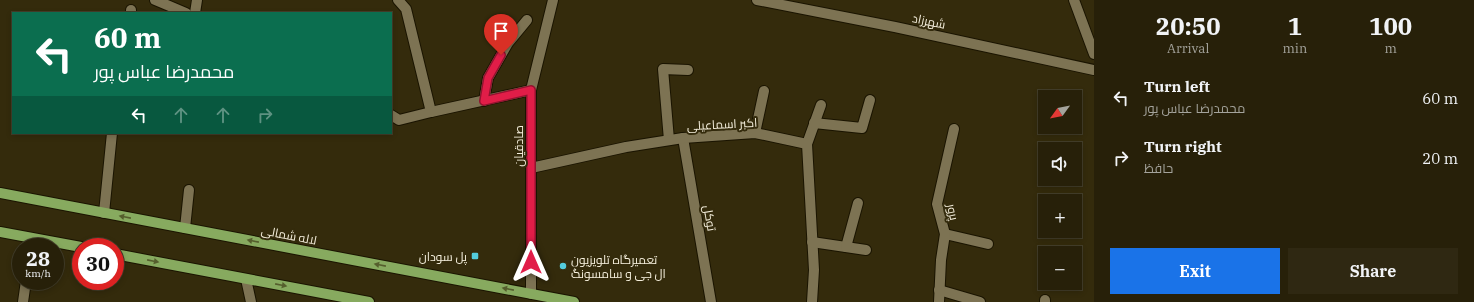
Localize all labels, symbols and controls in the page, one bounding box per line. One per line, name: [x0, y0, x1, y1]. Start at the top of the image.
street label: شهرزاد: [911, 10, 947, 32]
text: 20:50: [1156, 10, 1221, 42]
text: 1: [1288, 10, 1302, 42]
text: 100: [1369, 10, 1412, 42]
pin: [484, 14, 518, 55]
text: 60 m: [94, 19, 161, 56]
icon: arrive: [490, 20, 512, 42]
icon: left: [28, 28, 80, 80]
text: Arrival: [1167, 40, 1209, 57]
text: min: [1282, 40, 1307, 57]
text: m: [1384, 40, 1397, 57]
text: محمدرضا عباس پور: [94, 60, 234, 83]
text: Turn left: [1144, 77, 1210, 96]
icon: left: [1110, 87, 1132, 109]
text: 60 m: [1422, 89, 1458, 108]
north arrow: [1038, 90, 1082, 134]
map controls: [1038, 90, 1082, 290]
text: محمدرضا عباس پور: [1144, 100, 1245, 117]
icon: left: [128, 104, 150, 126]
icon: ahead: [170, 104, 192, 126]
icon: ahead: [212, 104, 234, 126]
icon: right: [254, 104, 276, 126]
street label: اکبر اسماعیلی: [686, 115, 758, 133]
street label: صادقیان: [511, 125, 526, 167]
text: Turn right: [1144, 137, 1222, 156]
button: sound: [1038, 142, 1082, 186]
icon: right: [1110, 147, 1132, 169]
text: 20 m: [1422, 149, 1458, 168]
text: حافظ: [1144, 160, 1173, 177]
button: +: [1038, 194, 1082, 238]
street label: پرور: [942, 201, 962, 223]
street label: توکل: [700, 204, 720, 233]
one-way arrow: [119, 213, 131, 219]
street label: لاله شمالی: [260, 222, 318, 248]
speed limit sign: 30: [72, 238, 124, 290]
one-way arrow: [247, 238, 259, 244]
position arrow: [510, 241, 552, 283]
text: 28: [26, 245, 50, 272]
button: −: [1038, 246, 1082, 290]
button: Exit: [1110, 248, 1280, 294]
button: Share: [1288, 248, 1458, 294]
place label: پل سودان: [419, 249, 468, 266]
marker: پل سودان: [470, 251, 480, 261]
place label: تعمیرگاه تلویزیون ال جی و سامسونگ: [571, 252, 666, 281]
one-way arrow: [147, 258, 159, 264]
marker: تعمیرگاه تلویزیون ال جی و سامسونگ: [558, 261, 568, 271]
one-way arrow: [374, 262, 387, 268]
text: km/h: [25, 267, 51, 280]
one-way arrow: [275, 283, 287, 289]
one-way arrow: [502, 286, 514, 292]

